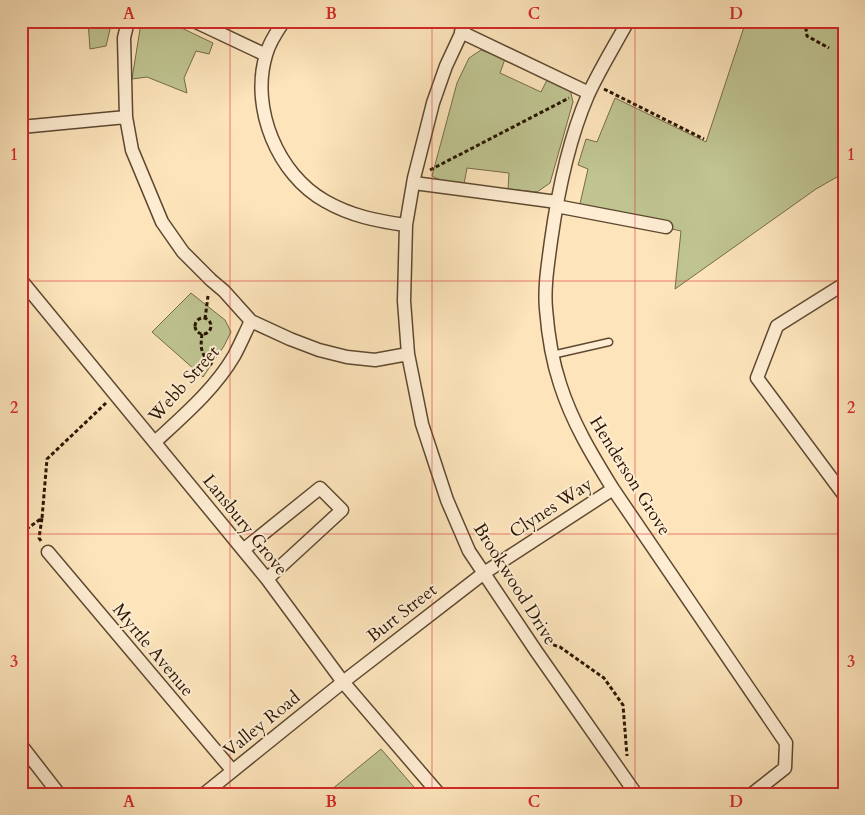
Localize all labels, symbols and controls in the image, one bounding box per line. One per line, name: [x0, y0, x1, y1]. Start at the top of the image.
text: A: [123, 3, 135, 25]
text: B: [325, 3, 337, 25]
text: C: [528, 3, 540, 25]
text: D: [729, 3, 743, 25]
text: 1: [10, 144, 18, 166]
text: 1: [847, 144, 855, 166]
street label: Webb Street: [142, 340, 225, 429]
text: 2: [10, 397, 18, 419]
text: 2: [847, 397, 855, 419]
street label: Henderson Grove: [583, 412, 677, 540]
street label: Lansbury Grove: [197, 469, 293, 581]
street label: Clynes Way: [505, 472, 598, 544]
street label: Brookwood Drive: [467, 518, 563, 650]
street label: Burt Street: [362, 578, 442, 648]
street label: Myrtle Avenue: [107, 598, 199, 702]
text: 3: [10, 651, 18, 673]
text: 3: [847, 651, 855, 673]
street label: Valley Road: [218, 685, 306, 763]
text: A: [123, 791, 135, 813]
text: B: [325, 791, 337, 813]
text: C: [528, 791, 540, 813]
text: D: [729, 791, 743, 813]

